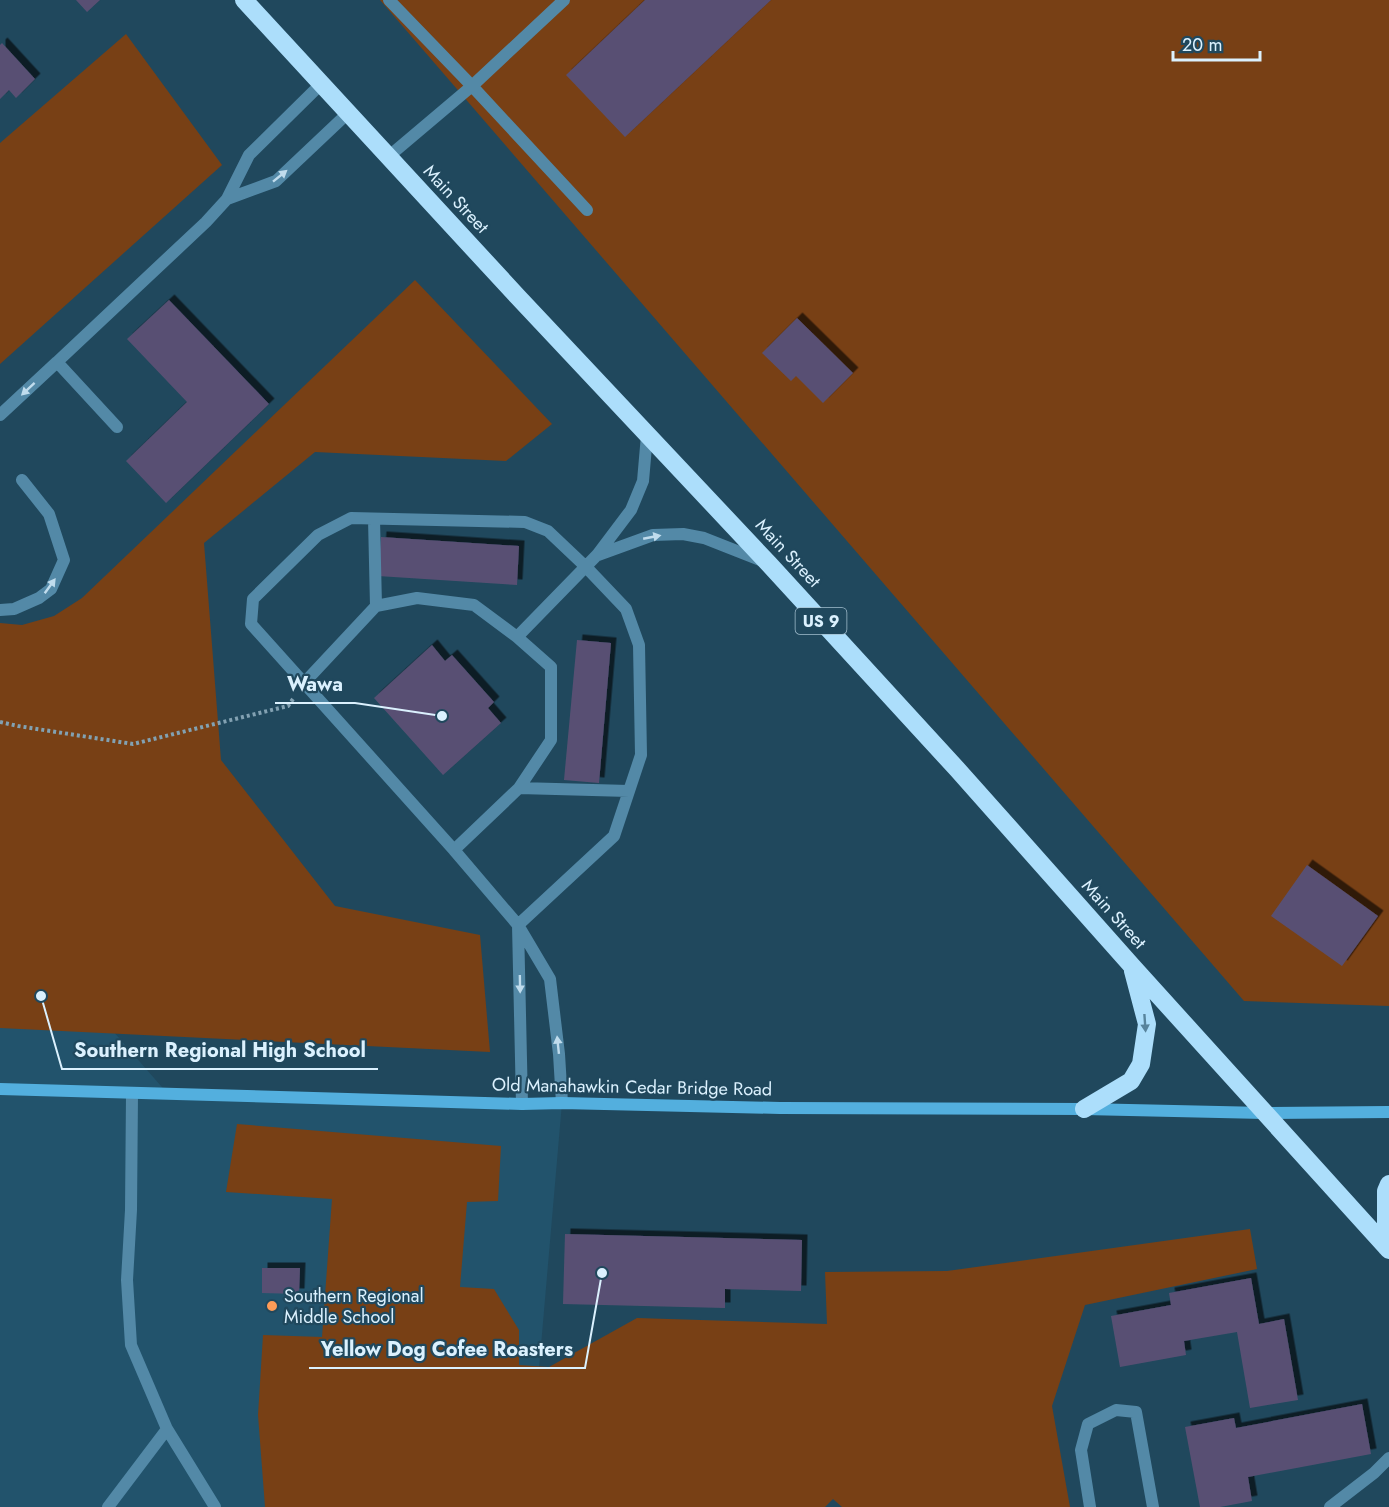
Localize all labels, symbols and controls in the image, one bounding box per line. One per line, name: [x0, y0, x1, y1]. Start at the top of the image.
scale bar: [1173, 24, 1260, 62]
text: 20 m: [1182, 32, 1222, 58]
street label: Main Street: [417, 159, 495, 240]
one-way arrow: [272, 169, 288, 182]
one-way arrow: [21, 382, 36, 396]
street label: Main Street: [749, 513, 827, 594]
one-way arrow: [643, 532, 662, 541]
one-way arrow: [44, 578, 56, 594]
road number: US 9: [796, 608, 846, 634]
callout: Wawa: [275, 665, 355, 703]
text: Wawa: [287, 670, 343, 699]
street label: Main Street: [1076, 873, 1153, 955]
one-way arrow: [515, 974, 524, 993]
one-way arrow: [1140, 1014, 1149, 1033]
callout: Southern Regional High School: [62, 1031, 378, 1069]
text: Southern Regional High School: [74, 1036, 366, 1065]
one-way arrow: [553, 1036, 563, 1055]
street label: Old Manahawkin Cedar Bridge Road: [492, 1072, 772, 1102]
place label: Southern Regional Middle School: [284, 1283, 424, 1330]
marker: Southern Regional Middle School: [265, 1299, 279, 1313]
callout: Yellow Dog Cofee Roasters: [309, 1330, 585, 1368]
text: Yellow Dog Cofee Roasters: [320, 1335, 573, 1364]

